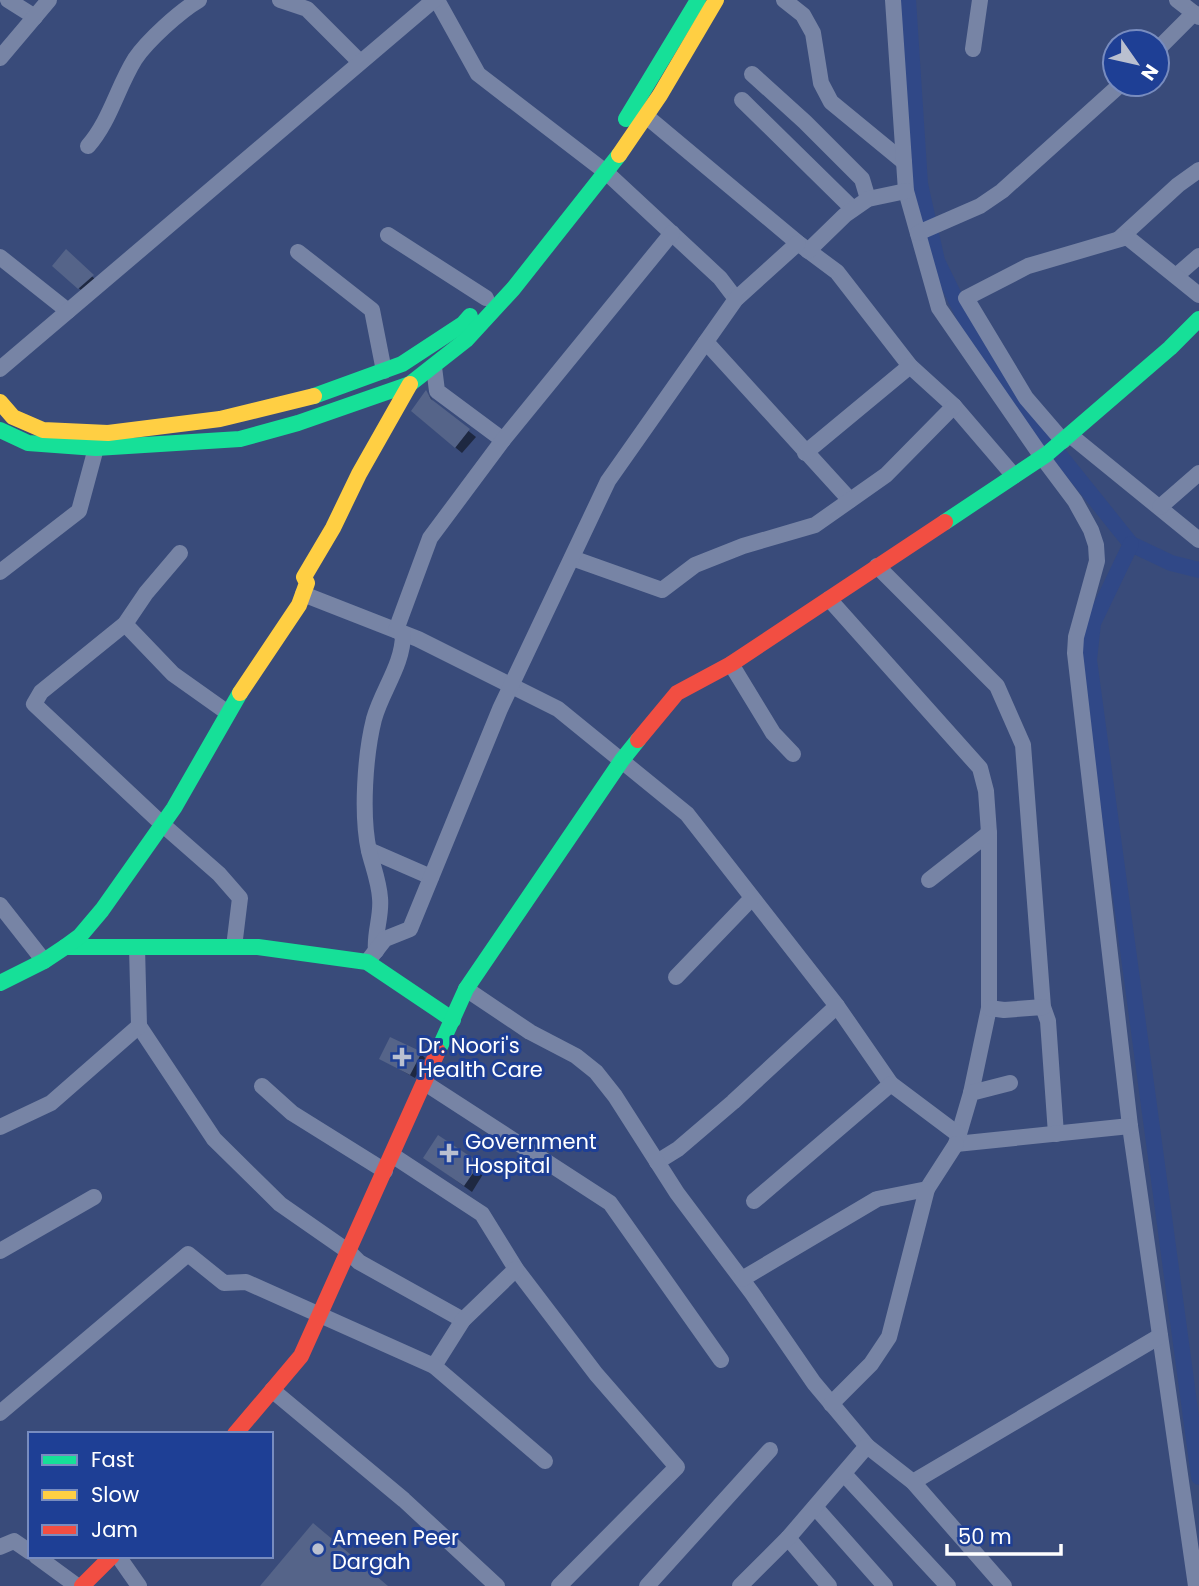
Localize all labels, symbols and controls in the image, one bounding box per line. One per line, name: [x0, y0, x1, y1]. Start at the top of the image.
north arrow: [1101, 28, 1171, 98]
text: N: [1134, 59, 1165, 86]
place label: Dr. Noori's Health Care: [418, 1031, 543, 1084]
marker: Dr. Noori's Health Care: [392, 1047, 412, 1067]
place label: Government Hospital: [465, 1127, 597, 1180]
marker: Government Hospital: [439, 1143, 459, 1163]
legend: [28, 1432, 273, 1558]
text: Fast: [91, 1445, 134, 1474]
text: Slow: [91, 1480, 139, 1509]
scale bar: [947, 1512, 1061, 1556]
text: Jam: [91, 1515, 138, 1544]
text: 50 m: [958, 1522, 1012, 1551]
place label: Ameen Peer Dargah: [332, 1523, 459, 1576]
marker: Ameen Peer Dargah: [310, 1541, 326, 1557]

